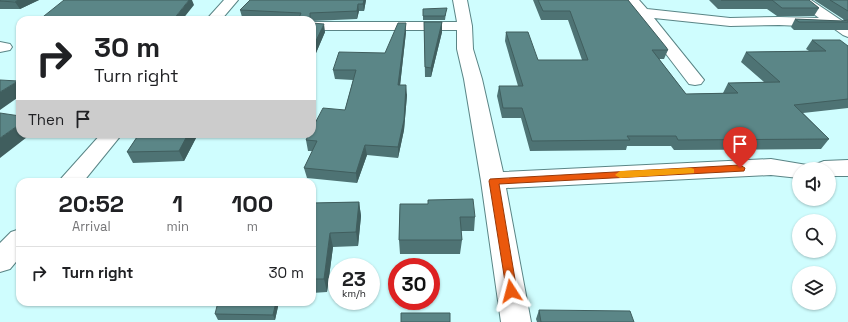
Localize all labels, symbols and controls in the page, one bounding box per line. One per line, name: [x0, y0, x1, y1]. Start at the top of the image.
text: 30 m: [94, 29, 160, 65]
icon: right: [28, 32, 80, 84]
text: Turn right: [94, 64, 178, 87]
icon: arrive: [72, 108, 94, 130]
text: Then: [28, 110, 64, 129]
pin: [723, 127, 757, 168]
icon: arrive: [729, 133, 751, 155]
map controls: [792, 162, 836, 310]
button: sound: [792, 162, 836, 206]
text: 20:52: [59, 188, 124, 219]
text: 1: [172, 188, 183, 219]
text: 100: [231, 188, 273, 219]
button: search: [792, 214, 836, 258]
text: Arrival: [72, 218, 111, 235]
text: min: [167, 218, 189, 235]
text: m: [247, 218, 258, 235]
speed limit sign: 30: [388, 258, 440, 310]
icon: right: [28, 262, 50, 284]
text: Turn right: [62, 263, 133, 282]
text: 30 m: [269, 263, 304, 282]
text: 23: [342, 266, 366, 292]
button: layers: [792, 266, 836, 310]
position arrow: [490, 270, 532, 312]
text: km/h: [342, 287, 366, 300]

